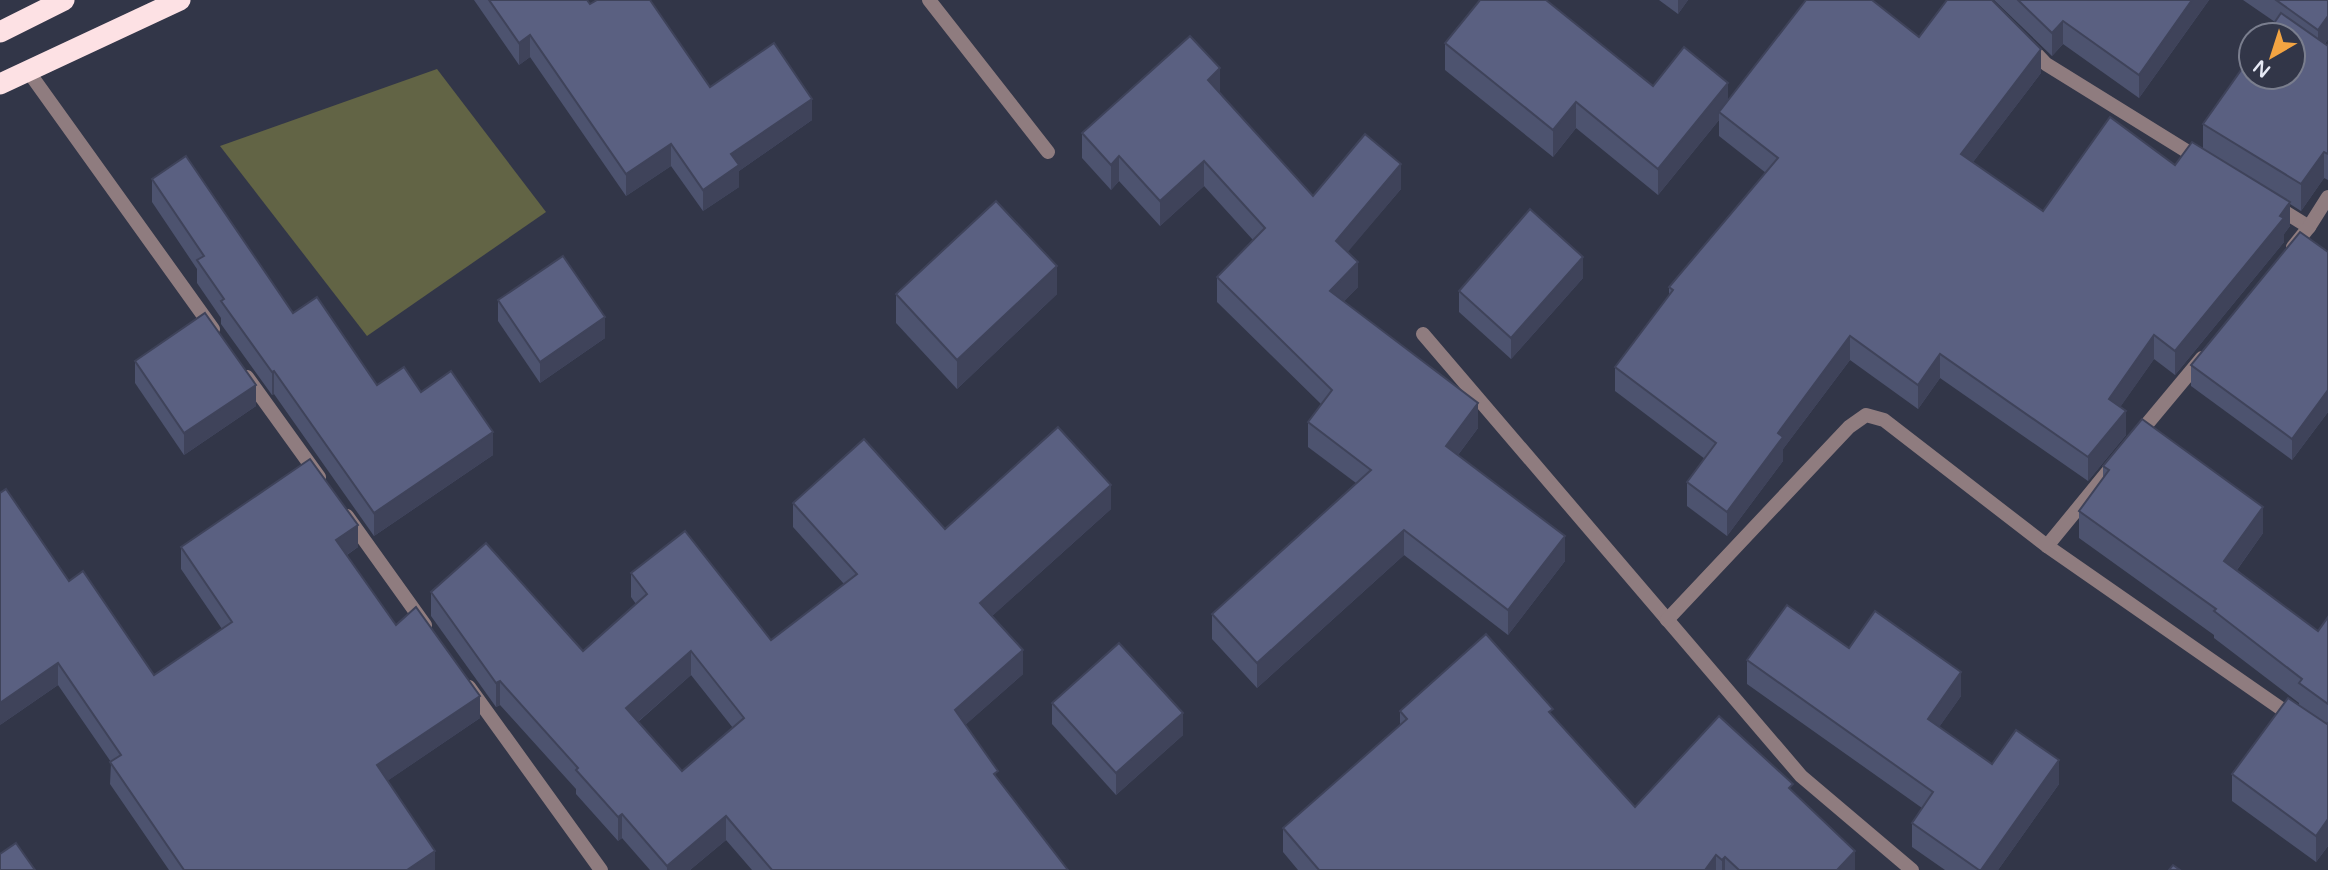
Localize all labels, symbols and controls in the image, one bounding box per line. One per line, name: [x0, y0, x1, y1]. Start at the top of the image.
north arrow: [2237, 21, 2307, 91]
text: N: [2249, 55, 2275, 82]

